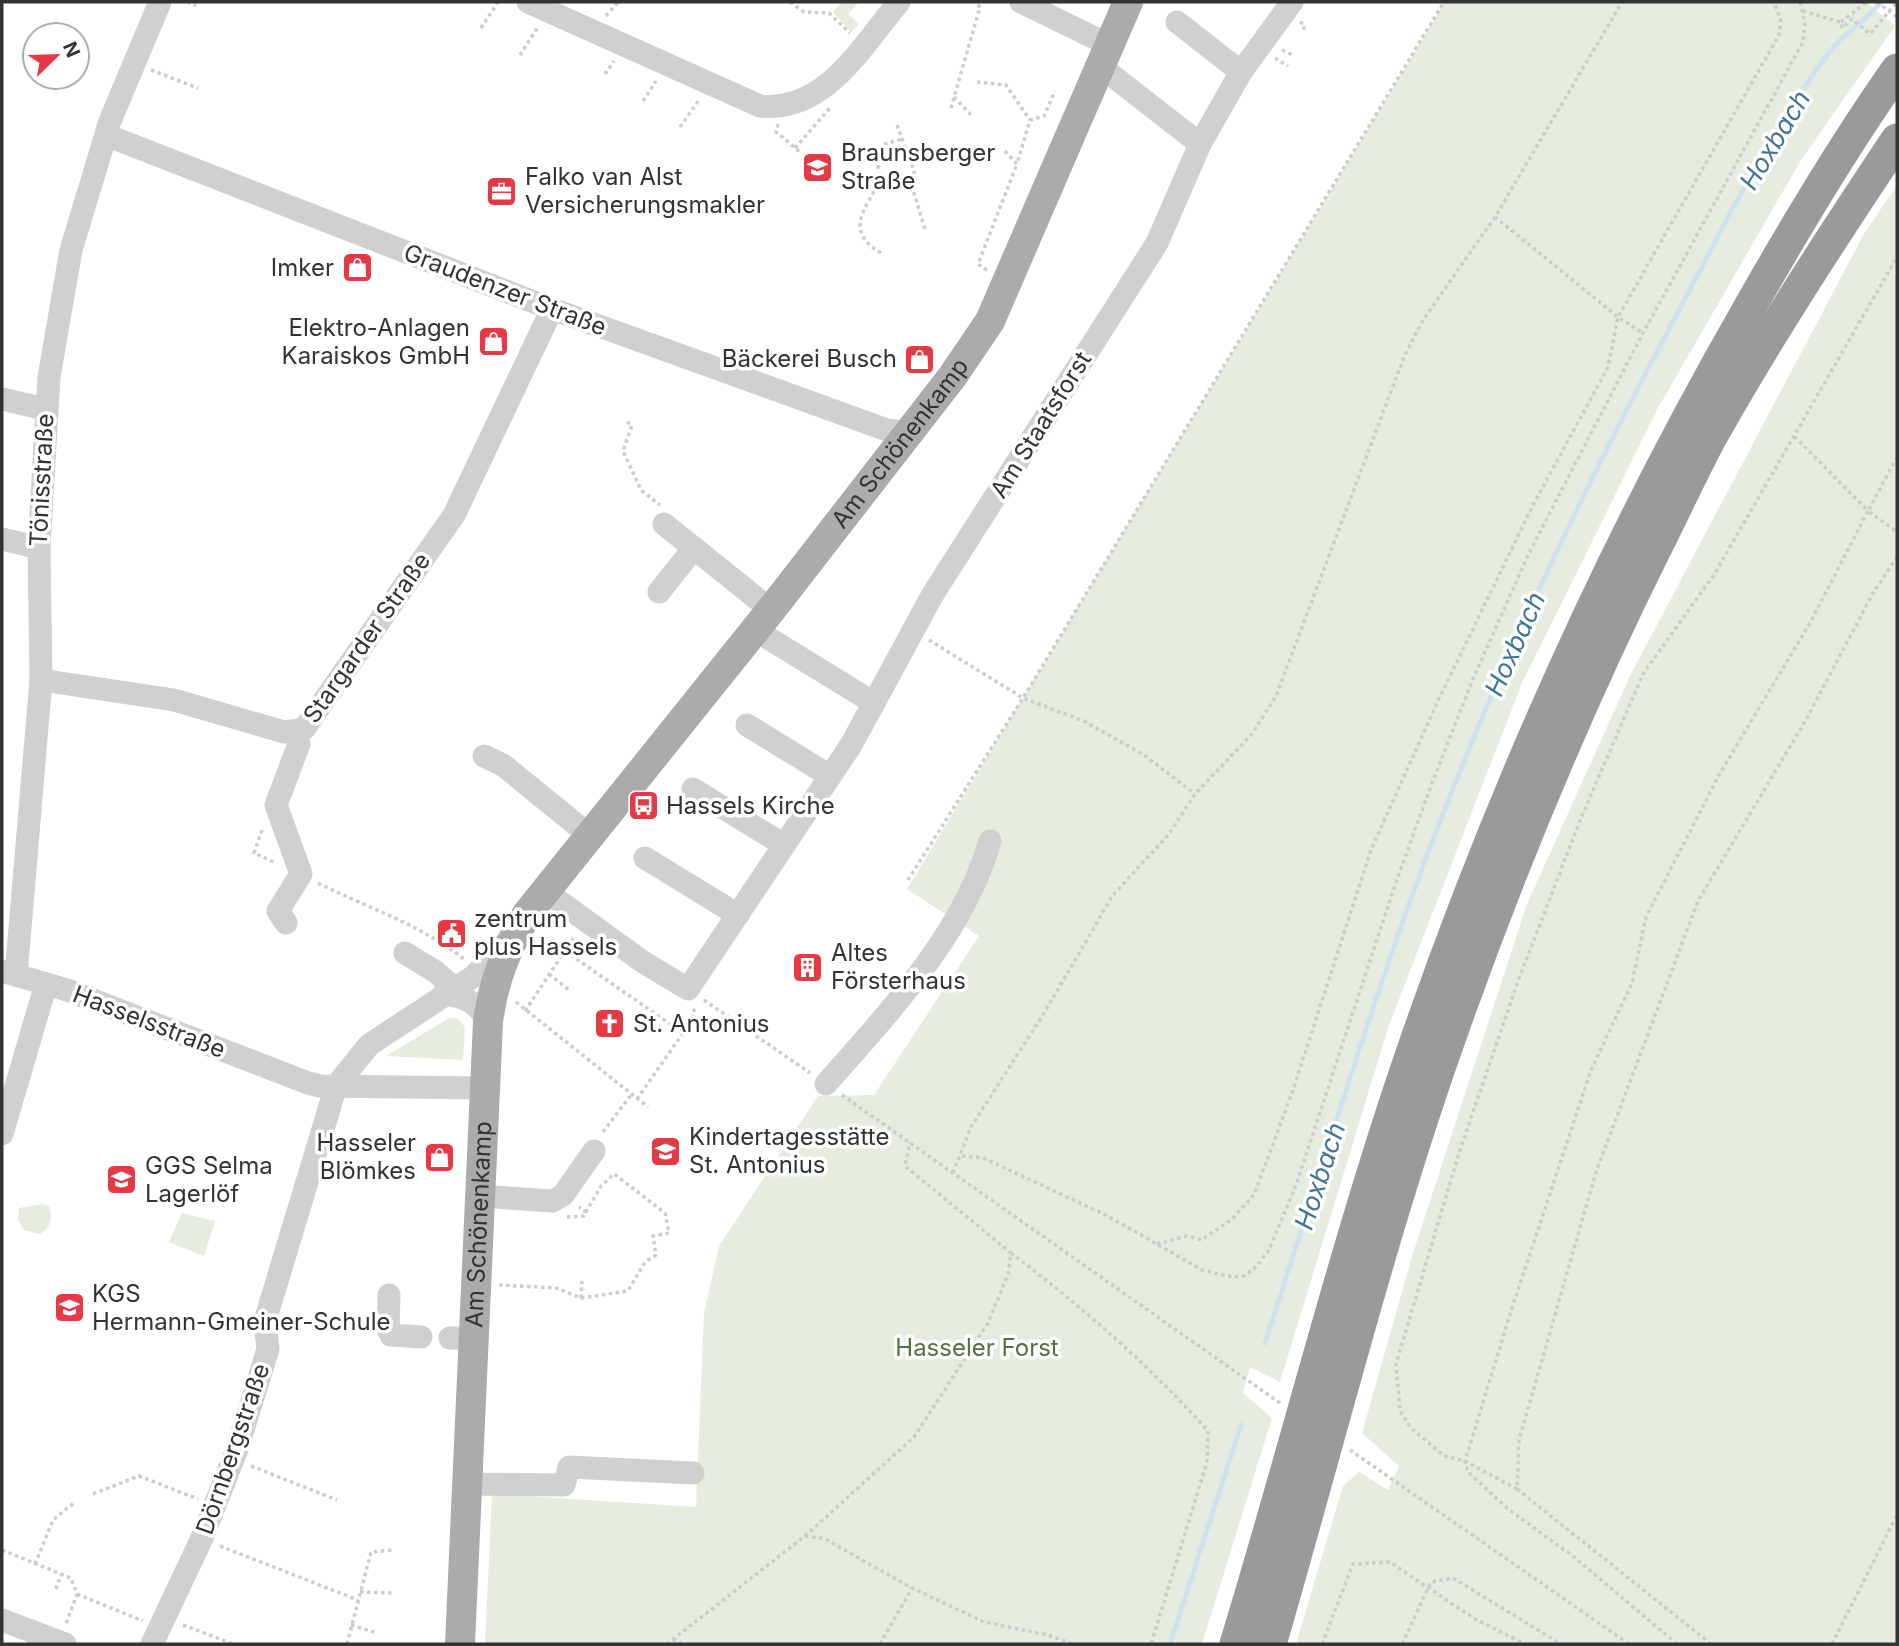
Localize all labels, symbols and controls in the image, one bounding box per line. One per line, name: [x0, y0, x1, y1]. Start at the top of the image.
north arrow: [21, 21, 91, 91]
text: N: [58, 38, 85, 61]
water label: Hoxbach: [1733, 84, 1816, 195]
place label: Braunsberger Straße: [841, 138, 995, 195]
school or university icon: Braunsberger Straße: [801, 150, 835, 184]
place label: Falko van Alst Versicherungsmakler: [525, 162, 765, 219]
office icon: Falko van Alst Versicherungsmakler: [485, 174, 519, 208]
street label: Graudenzer Straße: [400, 238, 611, 342]
shop icon: Imker: [340, 251, 374, 285]
place label: Imker: [271, 253, 334, 282]
place label: Elektro-Anlagen Karaiskos GmbH: [282, 313, 470, 370]
shop icon: Elektro-Anlagen Karaiskos GmbH: [476, 325, 510, 359]
shop icon: Bäckerei Busch: [903, 342, 937, 376]
place label: Bäckerei Busch: [722, 344, 897, 373]
street label: Am Staatsforst: [984, 346, 1097, 503]
street label: Am Schönenkamp: [825, 353, 974, 534]
street label: Tönisstraße: [24, 413, 59, 547]
street label: Stargarder Straße: [297, 547, 436, 728]
water label: Hoxbach: [1478, 587, 1551, 701]
bus stop icon: Hassels Kirche: [626, 789, 660, 823]
place label: Hassels Kirche: [666, 791, 835, 820]
place label: zentrum plus Hassels: [474, 904, 617, 961]
public building icon: zentrum plus Hassels: [434, 916, 468, 950]
place label: Altes Försterhaus: [831, 938, 966, 995]
building icon: Altes Försterhaus: [791, 950, 825, 984]
street label: Hasselsstraße: [69, 979, 229, 1064]
church icon: St. Antonius: [593, 1007, 627, 1041]
place label: St. Antonius: [633, 1009, 770, 1038]
water label: Hoxbach: [1288, 1118, 1351, 1233]
street label: Am Schönenkamp: [459, 1120, 498, 1328]
place label: Kindertagesstätte St. Antonius: [689, 1122, 889, 1179]
place label: Hasseler Blömkes: [317, 1128, 416, 1185]
school or university icon: Kindertagesstätte St. Antonius: [649, 1134, 683, 1168]
shop icon: Hasseler Blömkes: [422, 1140, 456, 1174]
place label: GGS Selma Lagerlöf: [145, 1151, 273, 1208]
school or university icon: GGS Selma Lagerlöf: [105, 1163, 139, 1197]
place label: KGS Hermann-Gmeiner-Schule: [92, 1279, 390, 1336]
school or university icon: KGS Hermann-Gmeiner-Schule: [52, 1291, 86, 1325]
park label: Hasseler Forst: [895, 1333, 1059, 1362]
street label: Dörnbergstraße: [190, 1359, 275, 1538]

